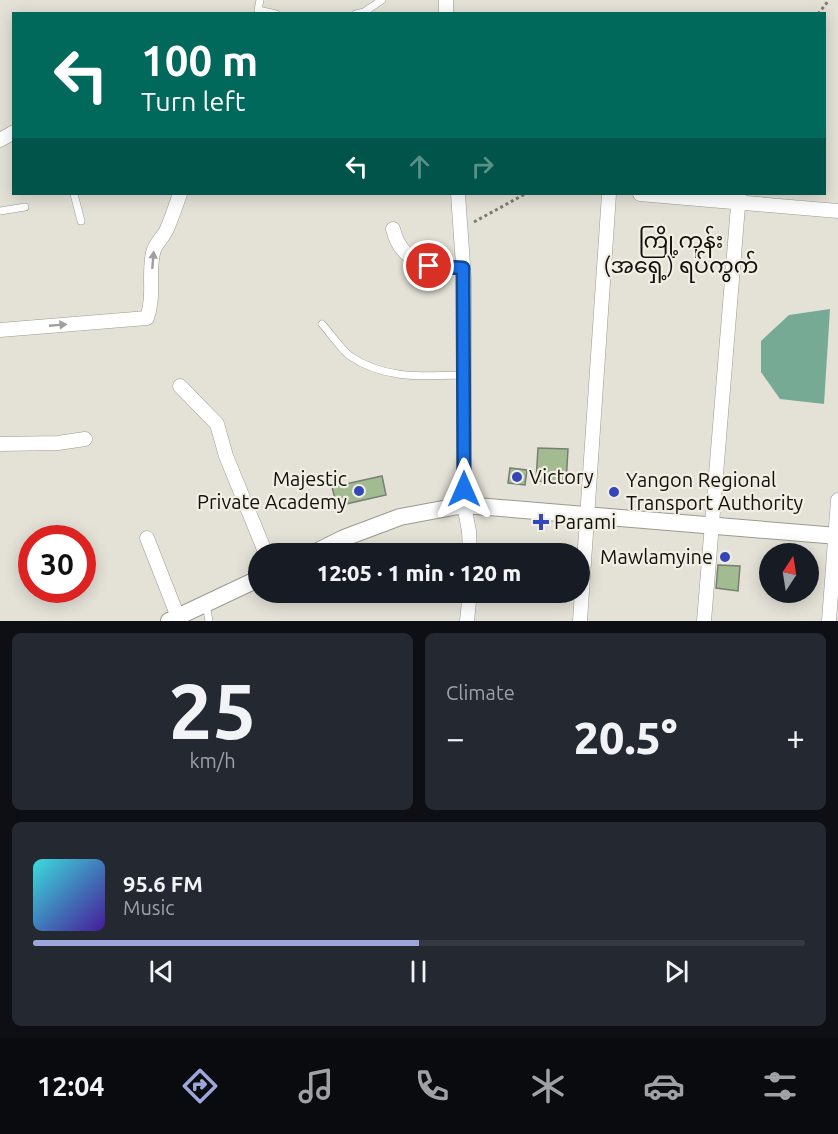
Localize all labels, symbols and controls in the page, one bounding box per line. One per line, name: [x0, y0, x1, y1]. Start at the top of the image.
icon: left: [42, 36, 120, 114]
text: 100 m: [141, 37, 258, 84]
text: Turn left: [141, 86, 245, 116]
icon: left: [340, 150, 373, 183]
icon: ahead: [403, 150, 436, 183]
icon: right: [466, 150, 499, 183]
district label: ကြို့ကုန်း (အရှေ့) ရပ်ကွက်: [604, 225, 758, 283]
pin: [403, 240, 454, 291]
icon: arrive: [412, 249, 445, 282]
one-way arrow: [148, 251, 158, 270]
one-way arrow: [49, 320, 68, 330]
position arrow: [432, 457, 496, 521]
place label: Victory: [529, 465, 594, 488]
place label: Majestic Private Academy: [197, 467, 347, 513]
place label: Yangon Regional Transport Authority: [626, 468, 804, 514]
marker: Victory: [510, 470, 524, 484]
marker: Majestic Private Academy: [352, 484, 366, 498]
marker: Yangon Regional Transport Authority: [607, 485, 621, 499]
place label: Parami: [554, 510, 616, 533]
marker: Parami: [532, 513, 550, 531]
speed limit sign: 30: [18, 525, 96, 603]
north arrow: [759, 543, 819, 603]
map controls: [759, 543, 819, 603]
place label: Mawlamyine: [600, 545, 713, 568]
marker: Mawlamyine: [718, 550, 732, 564]
text: 12:05 · 1 min · 120 m: [317, 560, 521, 585]
text: 25: [169, 666, 256, 754]
text: Climate: [446, 681, 515, 704]
text: 20.5°: [574, 712, 677, 763]
text: −: [446, 719, 465, 756]
text: +: [786, 719, 805, 756]
text: km/h: [189, 749, 236, 772]
text: 95.6 FM: [123, 871, 203, 896]
text: Music: [123, 896, 175, 919]
icon: previous: [145, 955, 178, 988]
icon: pause: [402, 955, 435, 988]
icon: next: [660, 955, 693, 988]
icon: directions: [179, 1065, 221, 1107]
icon: music: [295, 1065, 337, 1107]
icon: phone: [411, 1065, 453, 1107]
icon: climate: [527, 1065, 569, 1107]
icon: car: [643, 1065, 685, 1107]
icon: filters: [759, 1065, 801, 1107]
text: 12:04: [37, 1071, 105, 1101]

